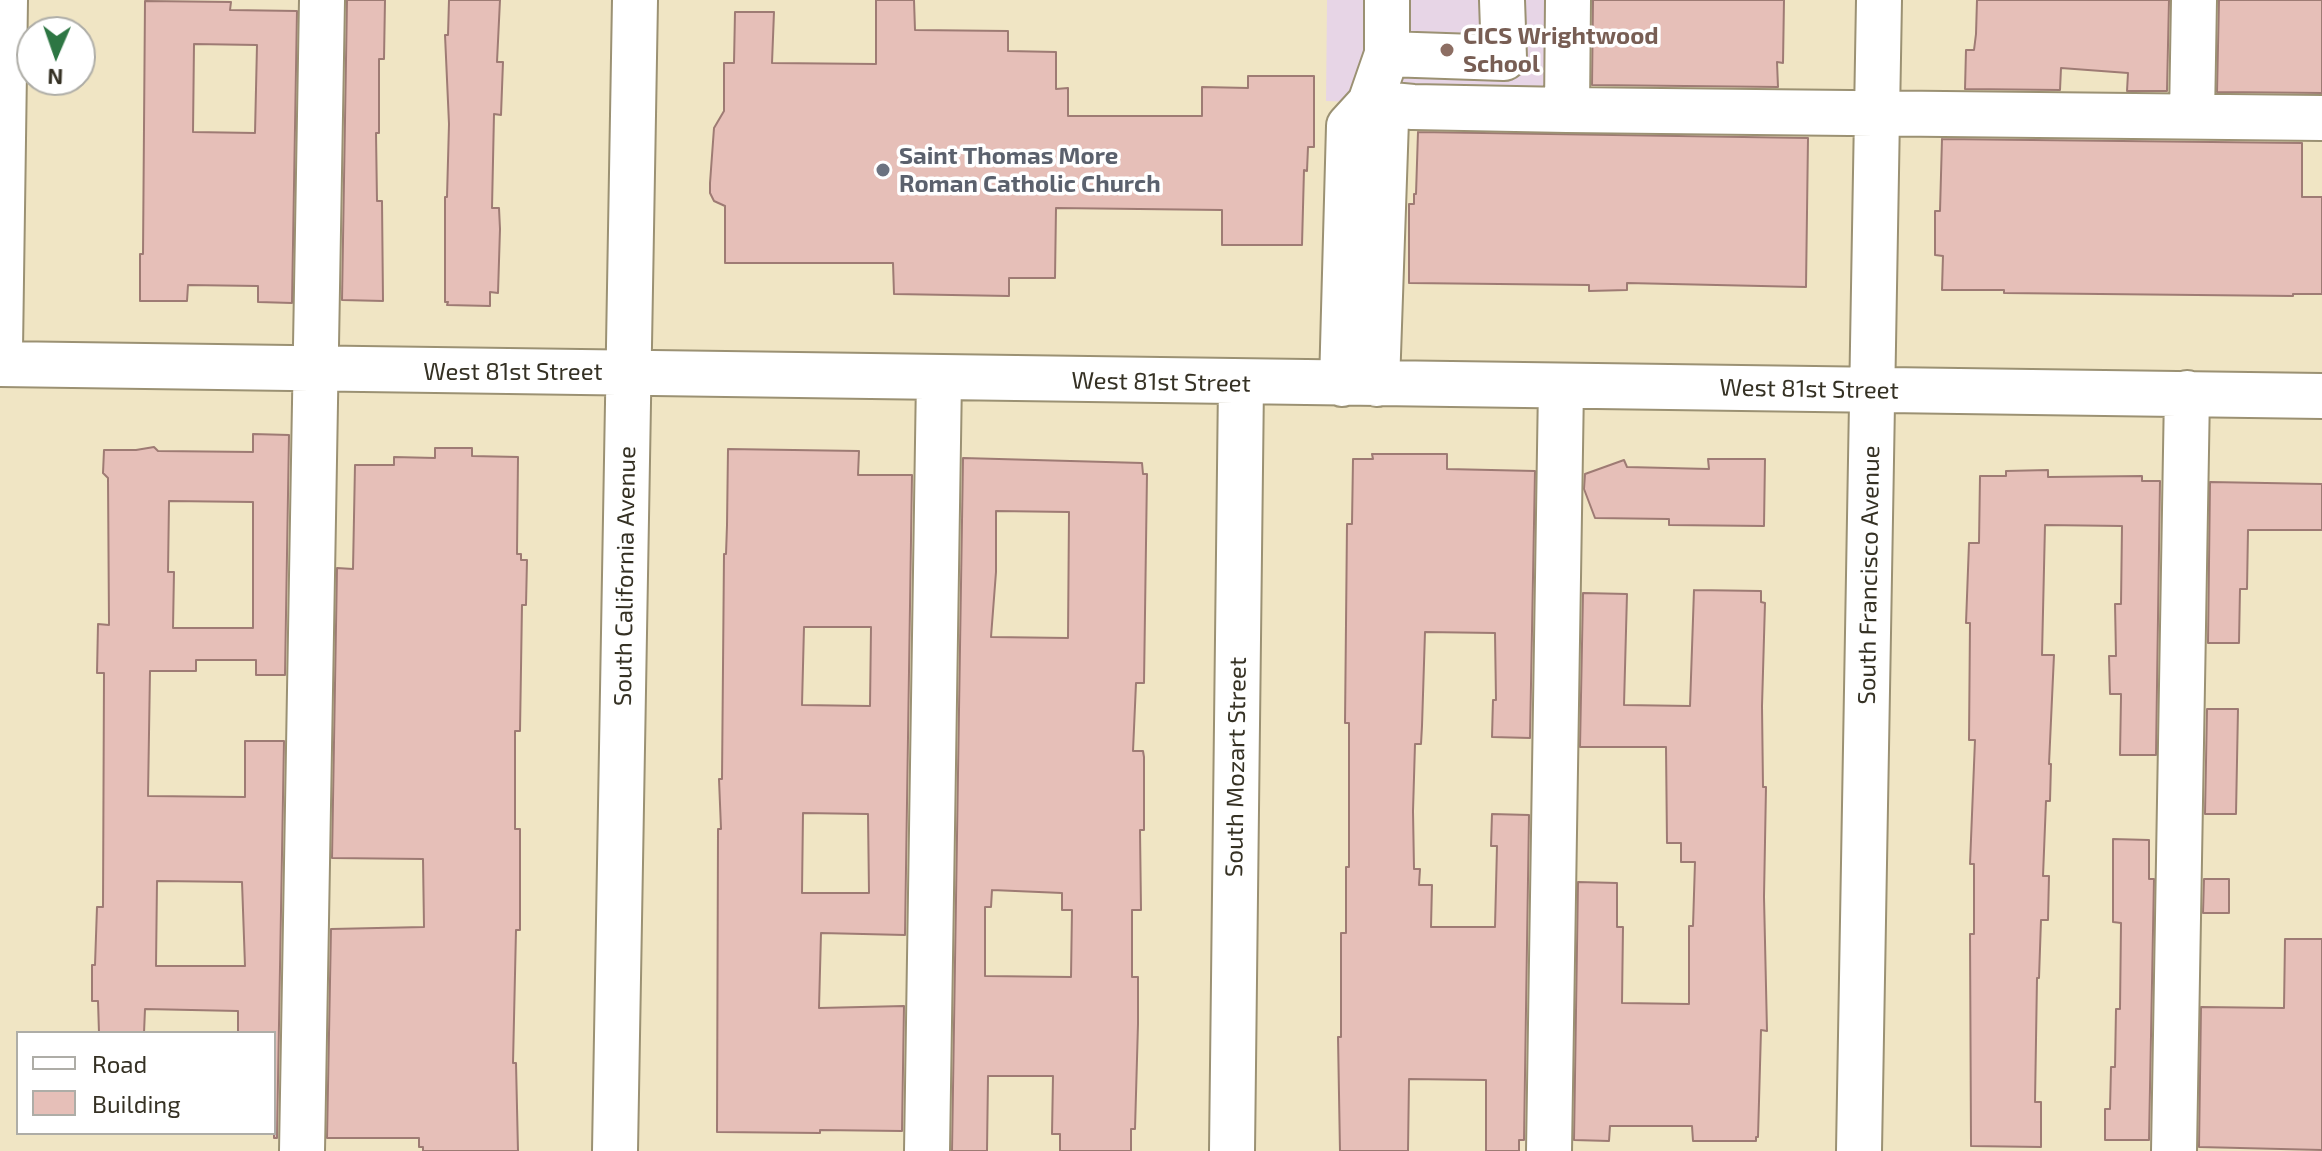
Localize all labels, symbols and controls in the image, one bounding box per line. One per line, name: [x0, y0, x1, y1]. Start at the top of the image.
north arrow: [16, 16, 96, 96]
place label: CICS Wrightwood School: [1463, 22, 1659, 78]
marker: CICS Wrightwood School: [1438, 41, 1456, 59]
text: N: [47, 65, 64, 91]
place label: Saint Thomas More Roman Catholic Church: [899, 142, 1161, 198]
marker: Saint Thomas More Roman Catholic Church: [874, 161, 892, 179]
street label: West 81st Street: [423, 358, 603, 386]
street label: West 81st Street: [1071, 366, 1251, 398]
street label: West 81st Street: [1719, 373, 1899, 405]
street label: South Francisco Avenue: [1852, 445, 1886, 705]
street label: South California Avenue: [608, 446, 642, 706]
street label: South Mozart Street: [1220, 657, 1252, 877]
legend: [16, 1031, 276, 1135]
text: Road: [92, 1049, 147, 1078]
text: Building: [92, 1089, 181, 1118]

